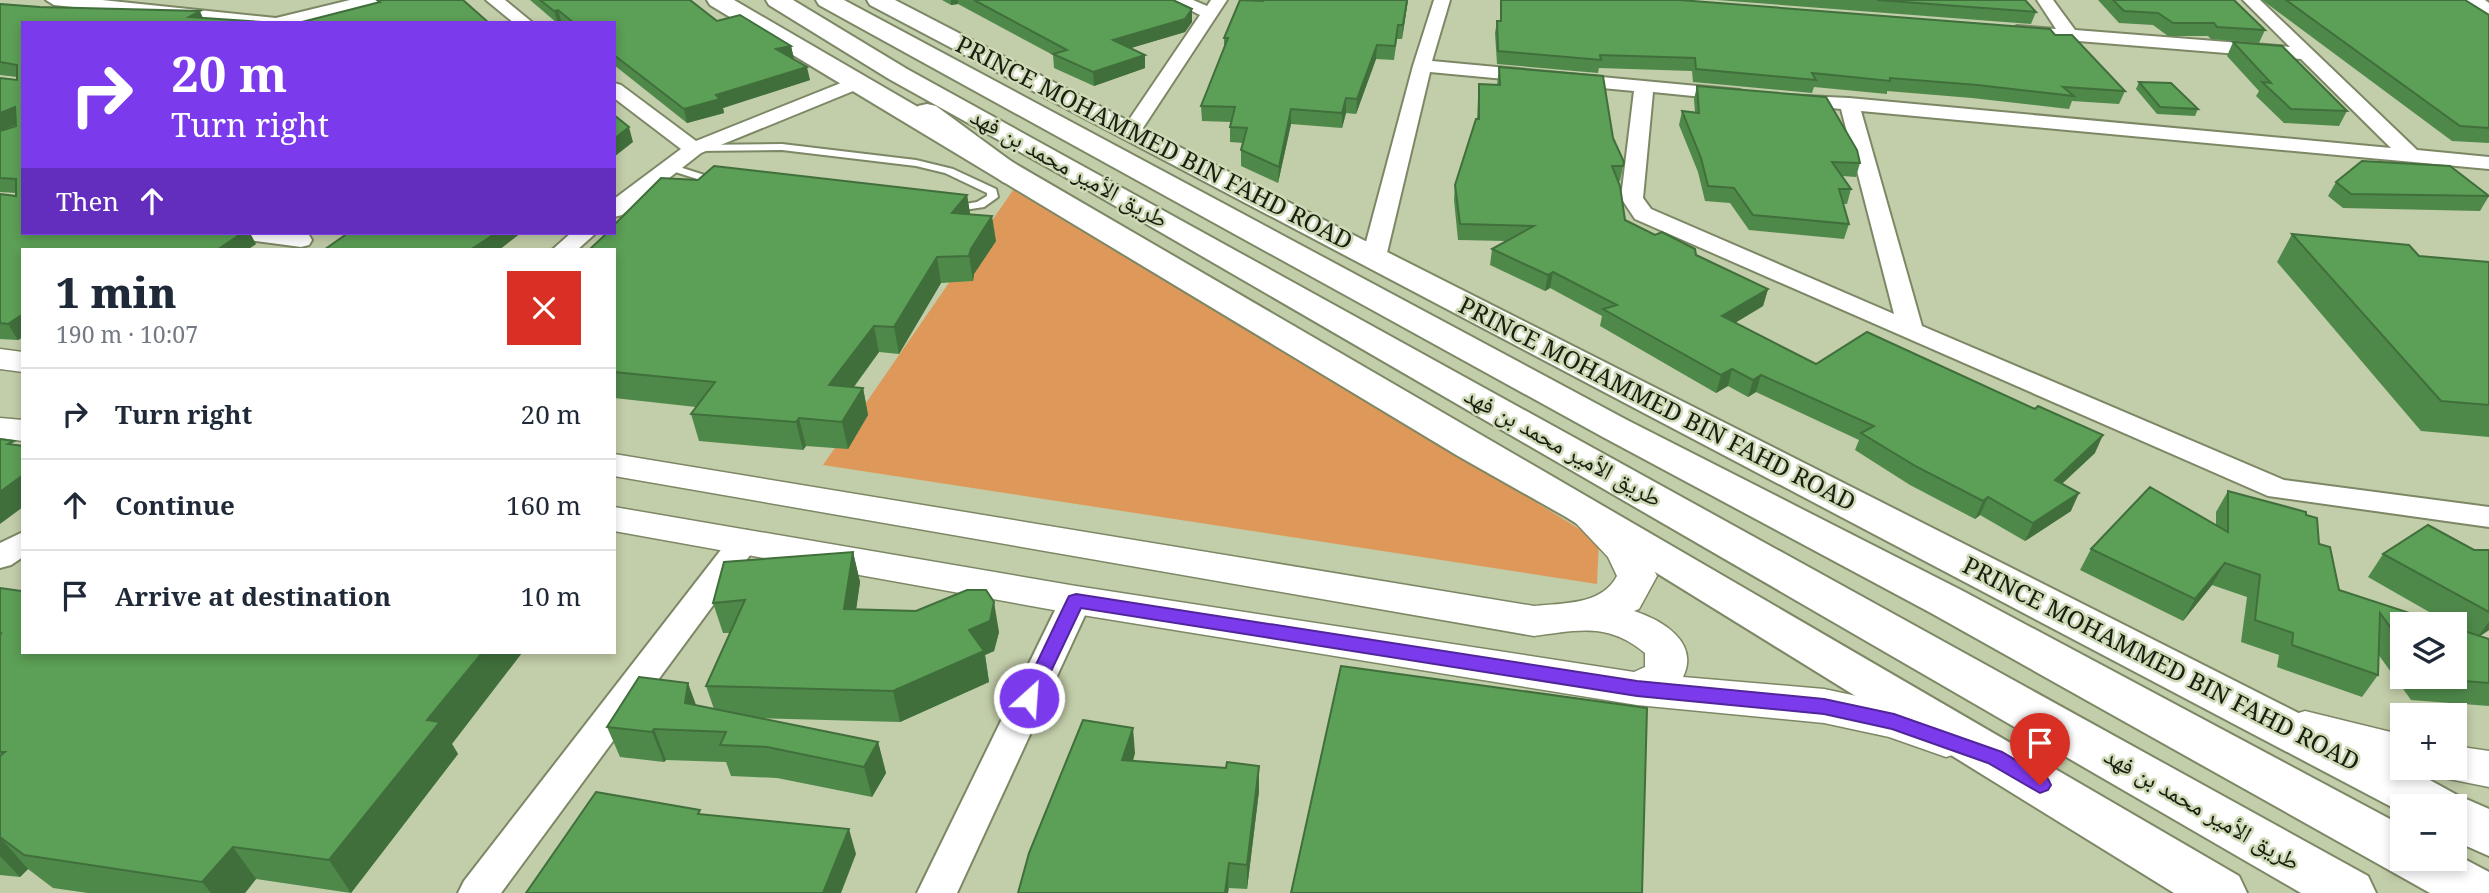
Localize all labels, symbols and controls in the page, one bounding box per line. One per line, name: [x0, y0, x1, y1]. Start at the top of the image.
street label: PRINCE MOHAMMED BIN FAHD ROAD: [951, 27, 1359, 257]
text: 20 m: [171, 40, 287, 106]
icon: right: [56, 49, 147, 140]
street label: طريق الأمير محمد بن فهد: [965, 99, 1174, 235]
text: Turn right: [171, 103, 329, 146]
icon: ahead: [133, 182, 171, 220]
text: Then: [56, 183, 119, 219]
text: 1 min: [56, 263, 177, 320]
button: close: [507, 271, 581, 345]
street label: PRINCE MOHAMMED BIN FAHD ROAD: [1454, 288, 1862, 518]
text: 190 m · 10:07: [56, 318, 198, 350]
street label: طريق الأمير محمد بن فهد: [1459, 378, 1668, 514]
icon: right: [56, 395, 94, 433]
text: Turn right: [115, 396, 252, 432]
text: 20 m: [521, 396, 581, 432]
icon: ahead: [56, 486, 94, 524]
text: Continue: [115, 487, 235, 523]
text: 160 m: [506, 487, 581, 523]
street label: PRINCE MOHAMMED BIN FAHD ROAD: [1958, 548, 2366, 778]
icon: arrive: [56, 577, 94, 615]
text: Arrive at destination: [115, 578, 391, 614]
text: 10 m: [521, 578, 581, 614]
map controls: [2390, 612, 2467, 871]
button: layers: [2390, 612, 2467, 689]
position arrow: [992, 661, 1066, 735]
button: +: [2390, 703, 2467, 780]
pin: [2010, 713, 2070, 785]
icon: arrive: [2021, 724, 2059, 762]
street label: طريق الأمير محمد بن فهد: [2099, 738, 2307, 877]
button: −: [2390, 794, 2467, 871]

